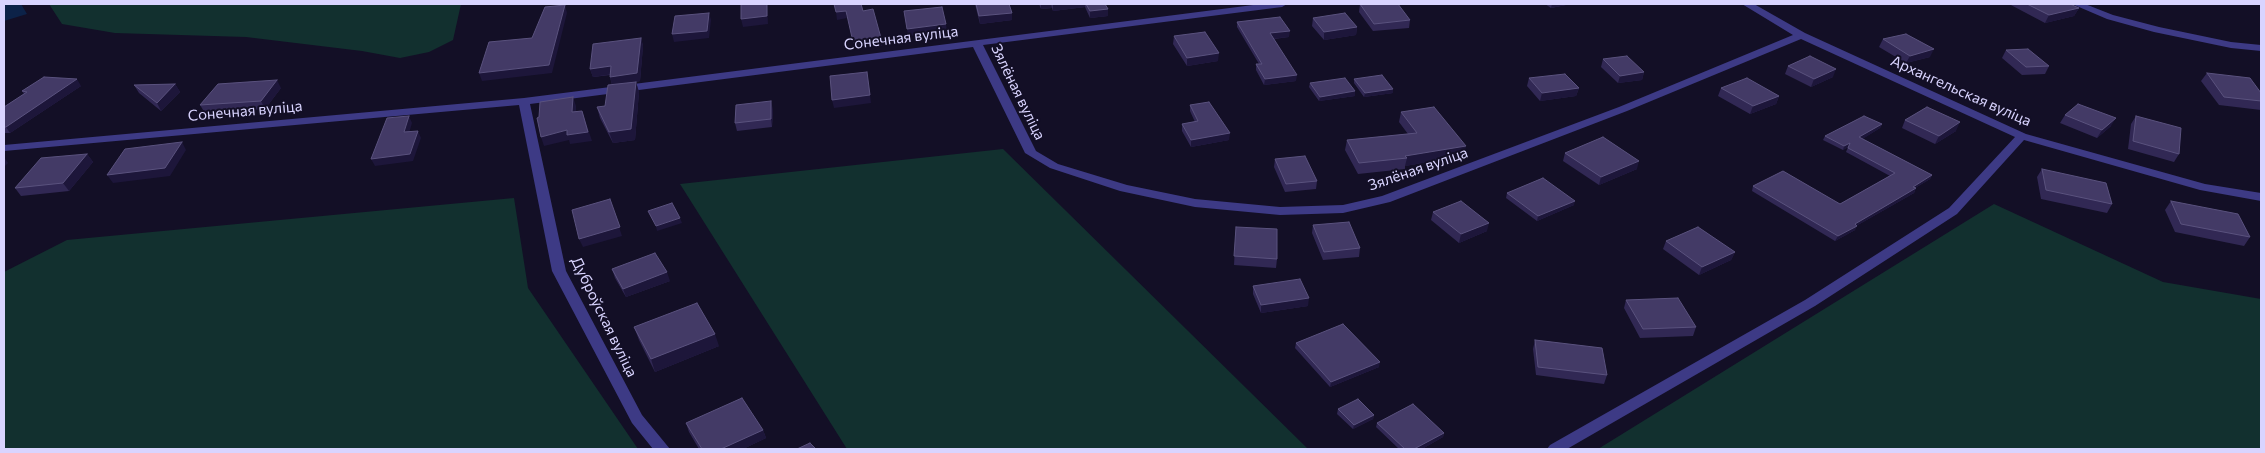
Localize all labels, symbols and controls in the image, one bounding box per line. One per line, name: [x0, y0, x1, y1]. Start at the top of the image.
street label: Сонечная вуліца: [843, 22, 959, 54]
street label: Зялёная вуліца: [987, 41, 1049, 143]
street label: Архангельская вуліца: [1888, 52, 2034, 130]
street label: Сонечная вуліца: [187, 97, 303, 125]
street label: Зялёная вуліца: [1366, 144, 1470, 194]
street label: Дуброўская вуліца: [567, 254, 641, 380]

